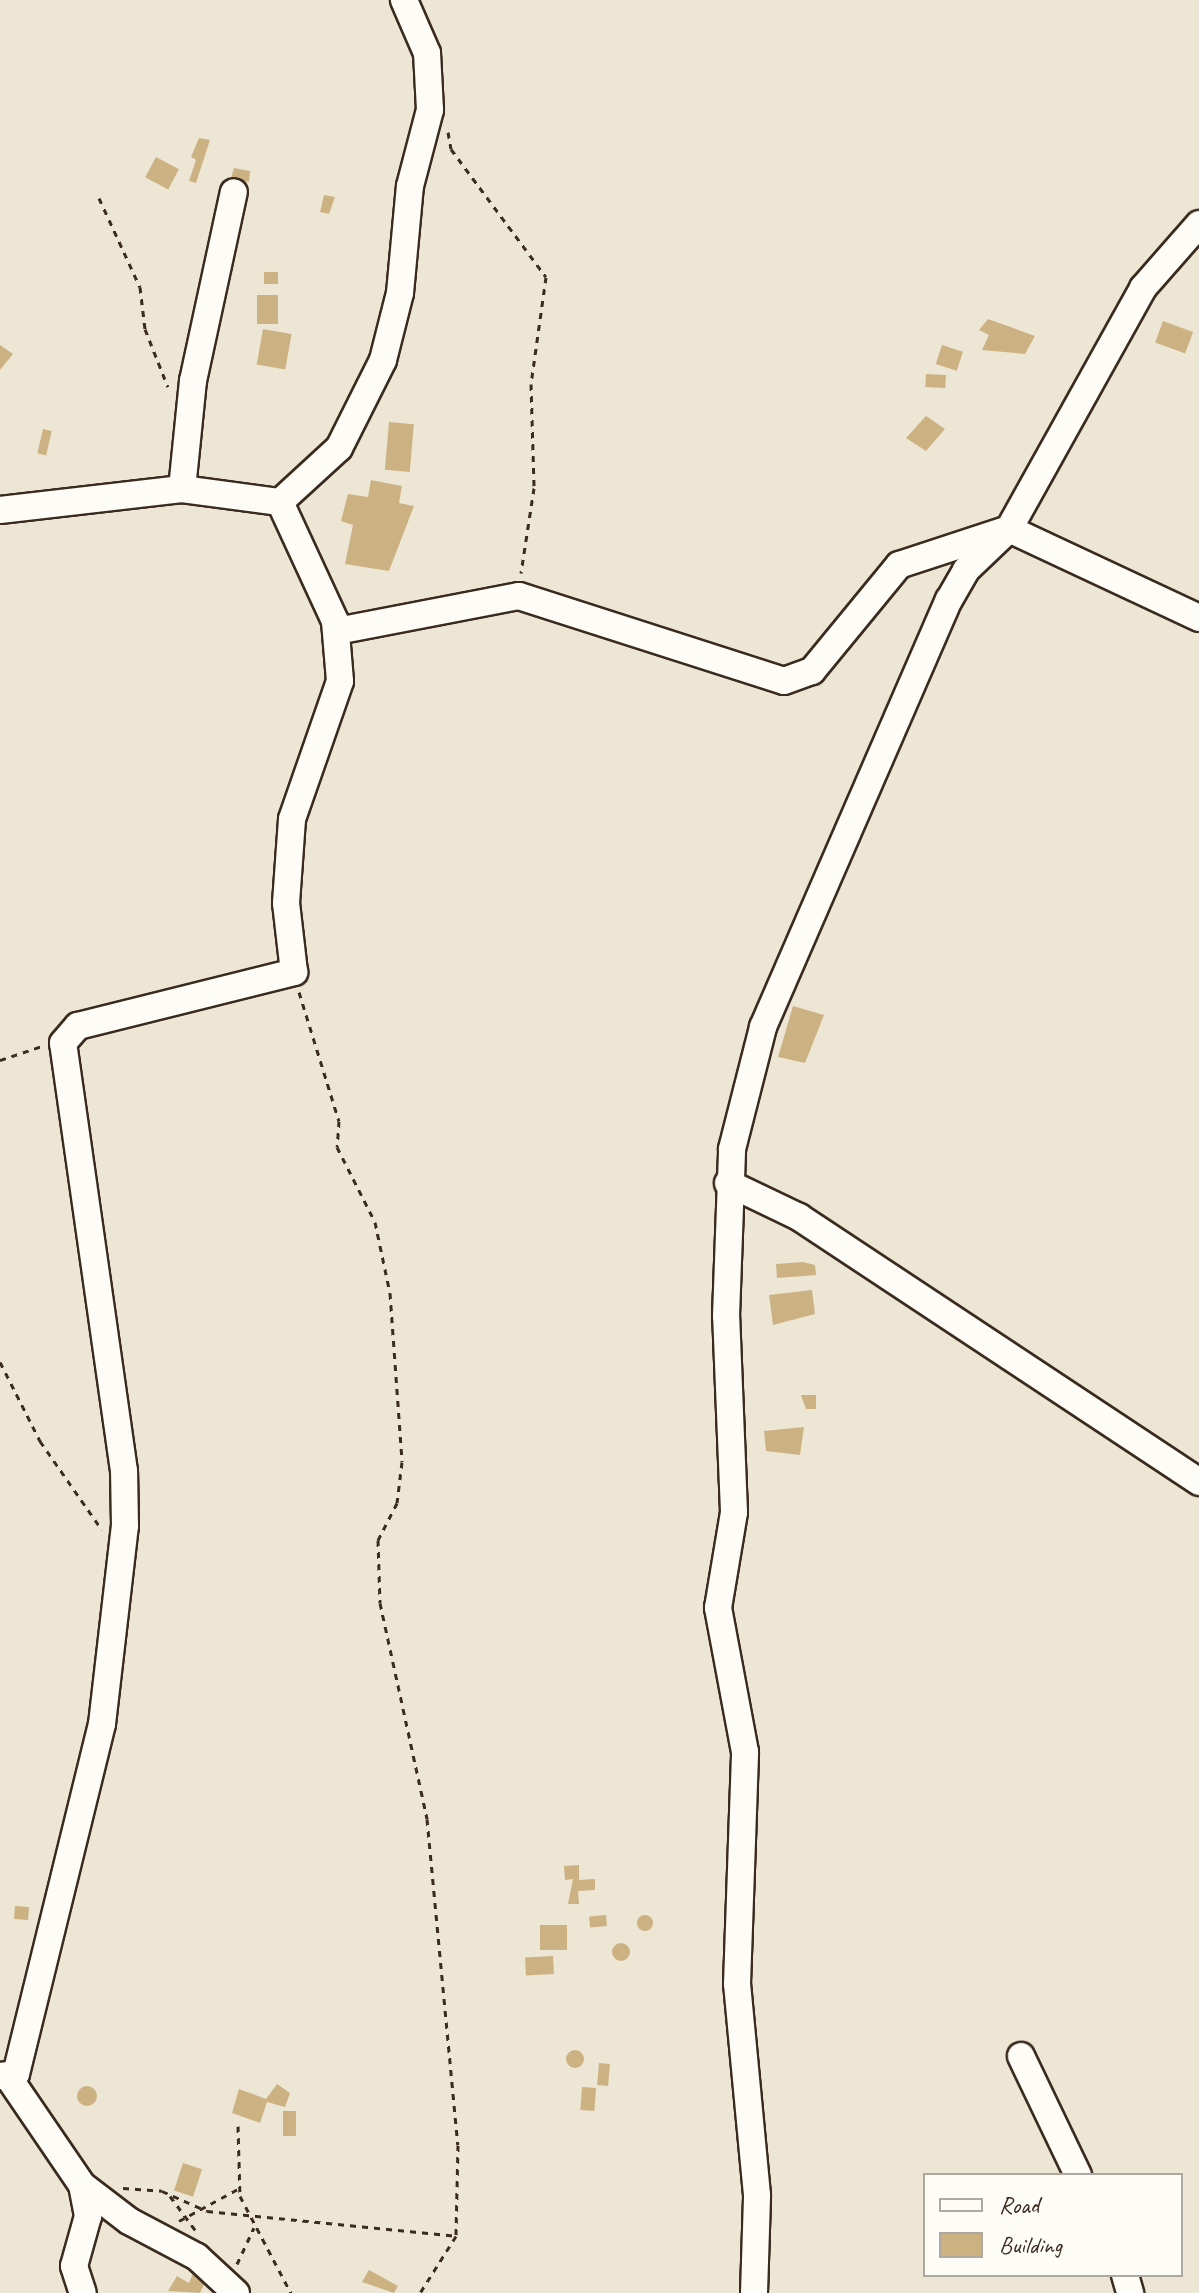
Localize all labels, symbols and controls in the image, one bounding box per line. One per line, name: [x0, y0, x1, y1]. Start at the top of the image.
legend: [923, 2173, 1183, 2277]
text: Road: [999, 2190, 1039, 2220]
text: Building: [999, 2230, 1062, 2260]

